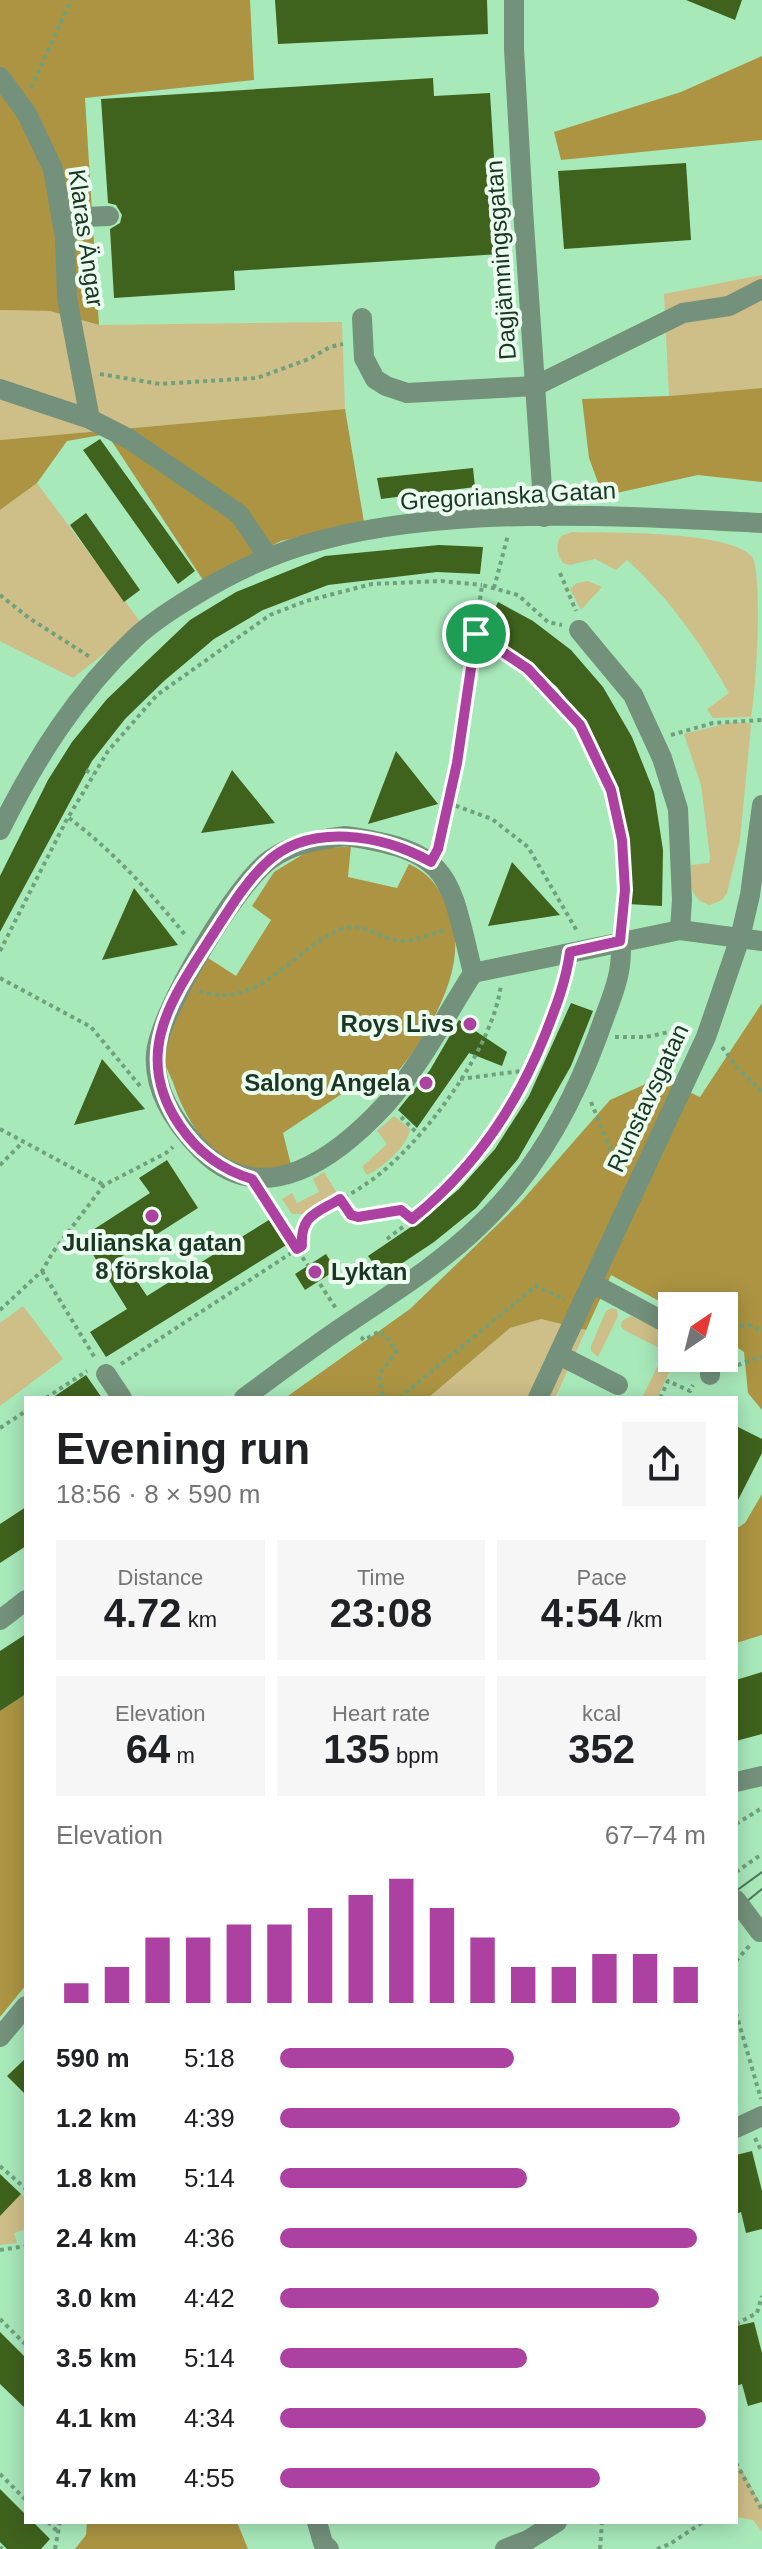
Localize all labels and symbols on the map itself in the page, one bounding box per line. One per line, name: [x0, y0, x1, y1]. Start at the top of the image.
street label: Dagjämningsgatan: [480, 159, 521, 361]
street label: Klaras Ängar: [63, 167, 110, 309]
street label: Gregorianska Gatan: [399, 476, 617, 515]
pin: [442, 600, 510, 668]
place label: Roys Livs: [341, 1010, 454, 1037]
marker: Roys Livs: [461, 1015, 479, 1033]
street label: Runstavsgatan: [601, 1020, 694, 1176]
place label: Salong Angela: [244, 1069, 411, 1096]
marker: Salong Angela: [417, 1074, 435, 1092]
marker: Julianska gatan 8 förskola: [143, 1207, 161, 1225]
place label: Julianska gatan 8 förskola: [62, 1229, 242, 1284]
place label: Lyktan: [331, 1258, 407, 1285]
marker: Lyktan: [306, 1263, 324, 1281]
north arrow: [658, 1292, 738, 1372]

